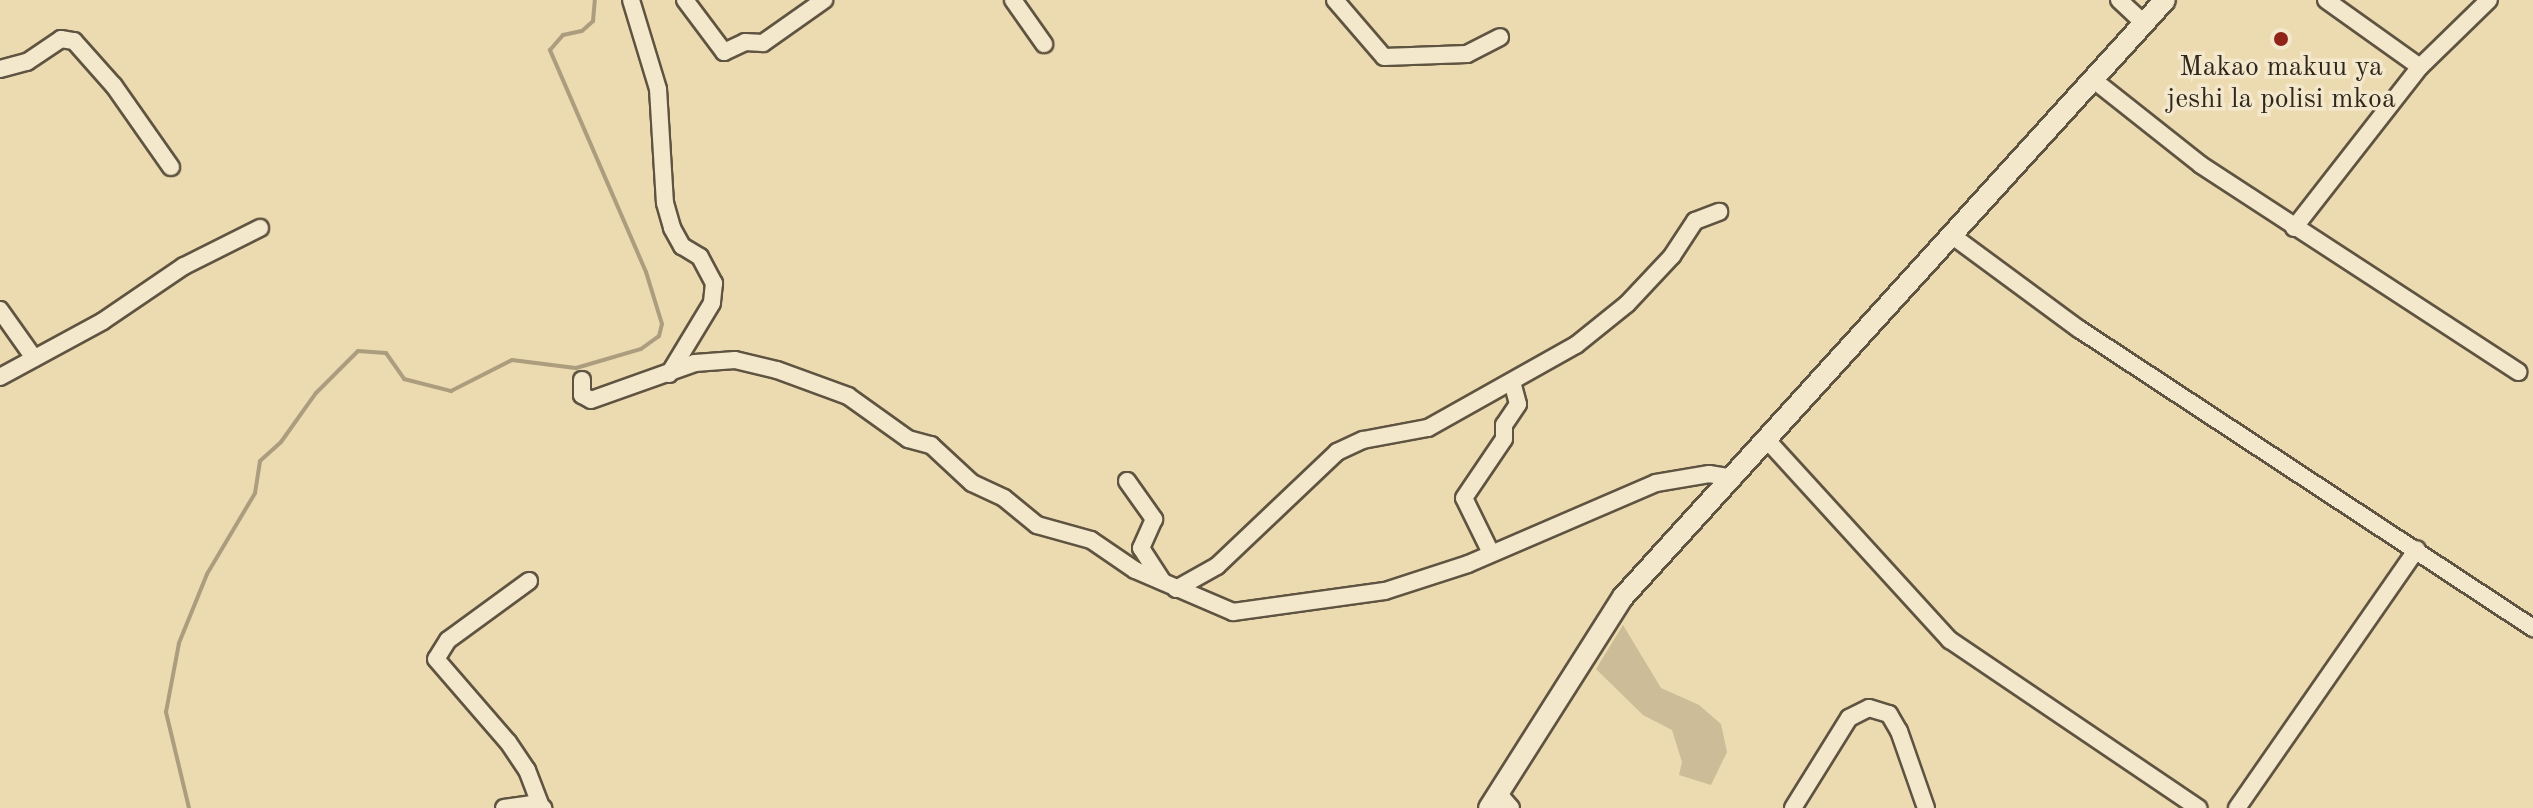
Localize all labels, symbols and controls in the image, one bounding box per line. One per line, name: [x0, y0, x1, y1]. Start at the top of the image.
marker: Makao makuu ya jeshi la polisi mkoa: [2272, 30, 2290, 48]
place label: Makao makuu ya jeshi la polisi mkoa: [2166, 51, 2396, 117]

